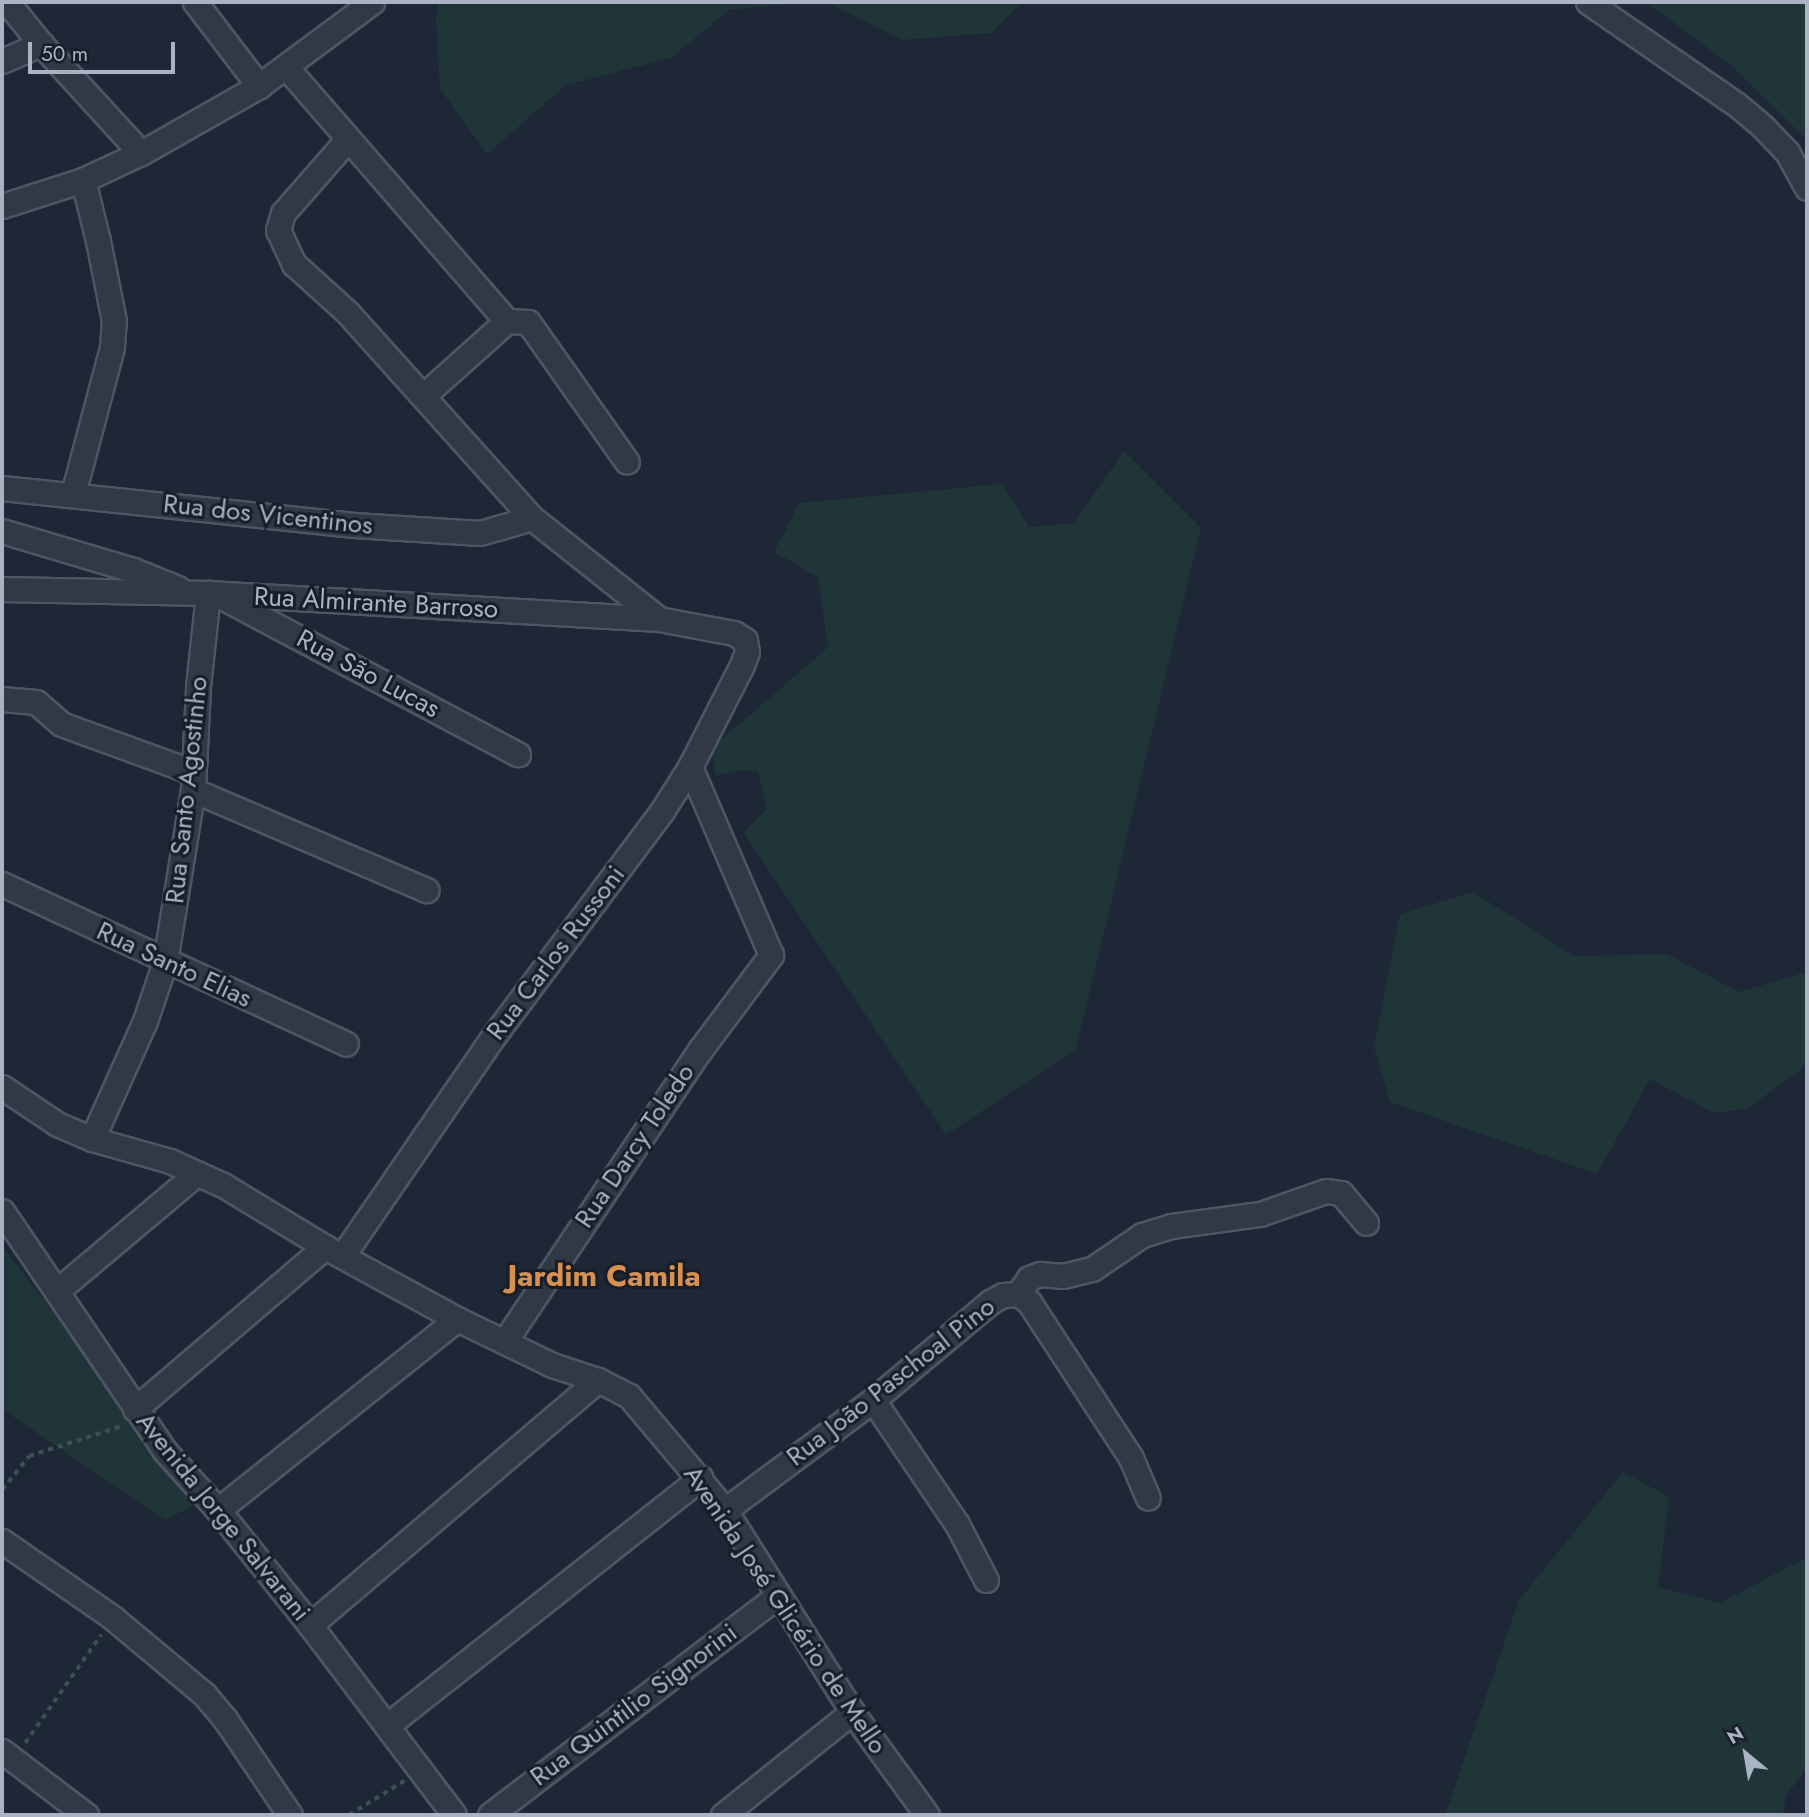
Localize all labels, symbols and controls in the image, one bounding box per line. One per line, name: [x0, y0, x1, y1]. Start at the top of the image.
scale bar: [32, 28, 178, 72]
text: 50 m: [41, 39, 88, 69]
street label: Rua dos Vicentinos: [162, 488, 374, 542]
street label: Rua Almirante Barroso: [253, 581, 499, 625]
street label: Rua São Lucas: [291, 623, 445, 725]
street label: Rua Santo Agostinho: [160, 675, 214, 905]
street label: Rua Carlos Russoni: [480, 860, 632, 1046]
street label: Rua Santo Elias: [92, 916, 256, 1014]
street label: Rua Darcy Toledo: [569, 1058, 701, 1234]
district label: Jardim Camila: [507, 1258, 701, 1294]
street label: Rua João Paschoal Pino: [781, 1291, 1001, 1473]
street label: Avenida Jorge Salvarani: [129, 1406, 317, 1628]
street label: Avenida José Glicério de Mello: [677, 1460, 893, 1760]
street label: Rua Quintilio Signorini: [525, 1617, 743, 1793]
north arrow: [1711, 1719, 1781, 1789]
text: N: [1722, 1720, 1749, 1751]

